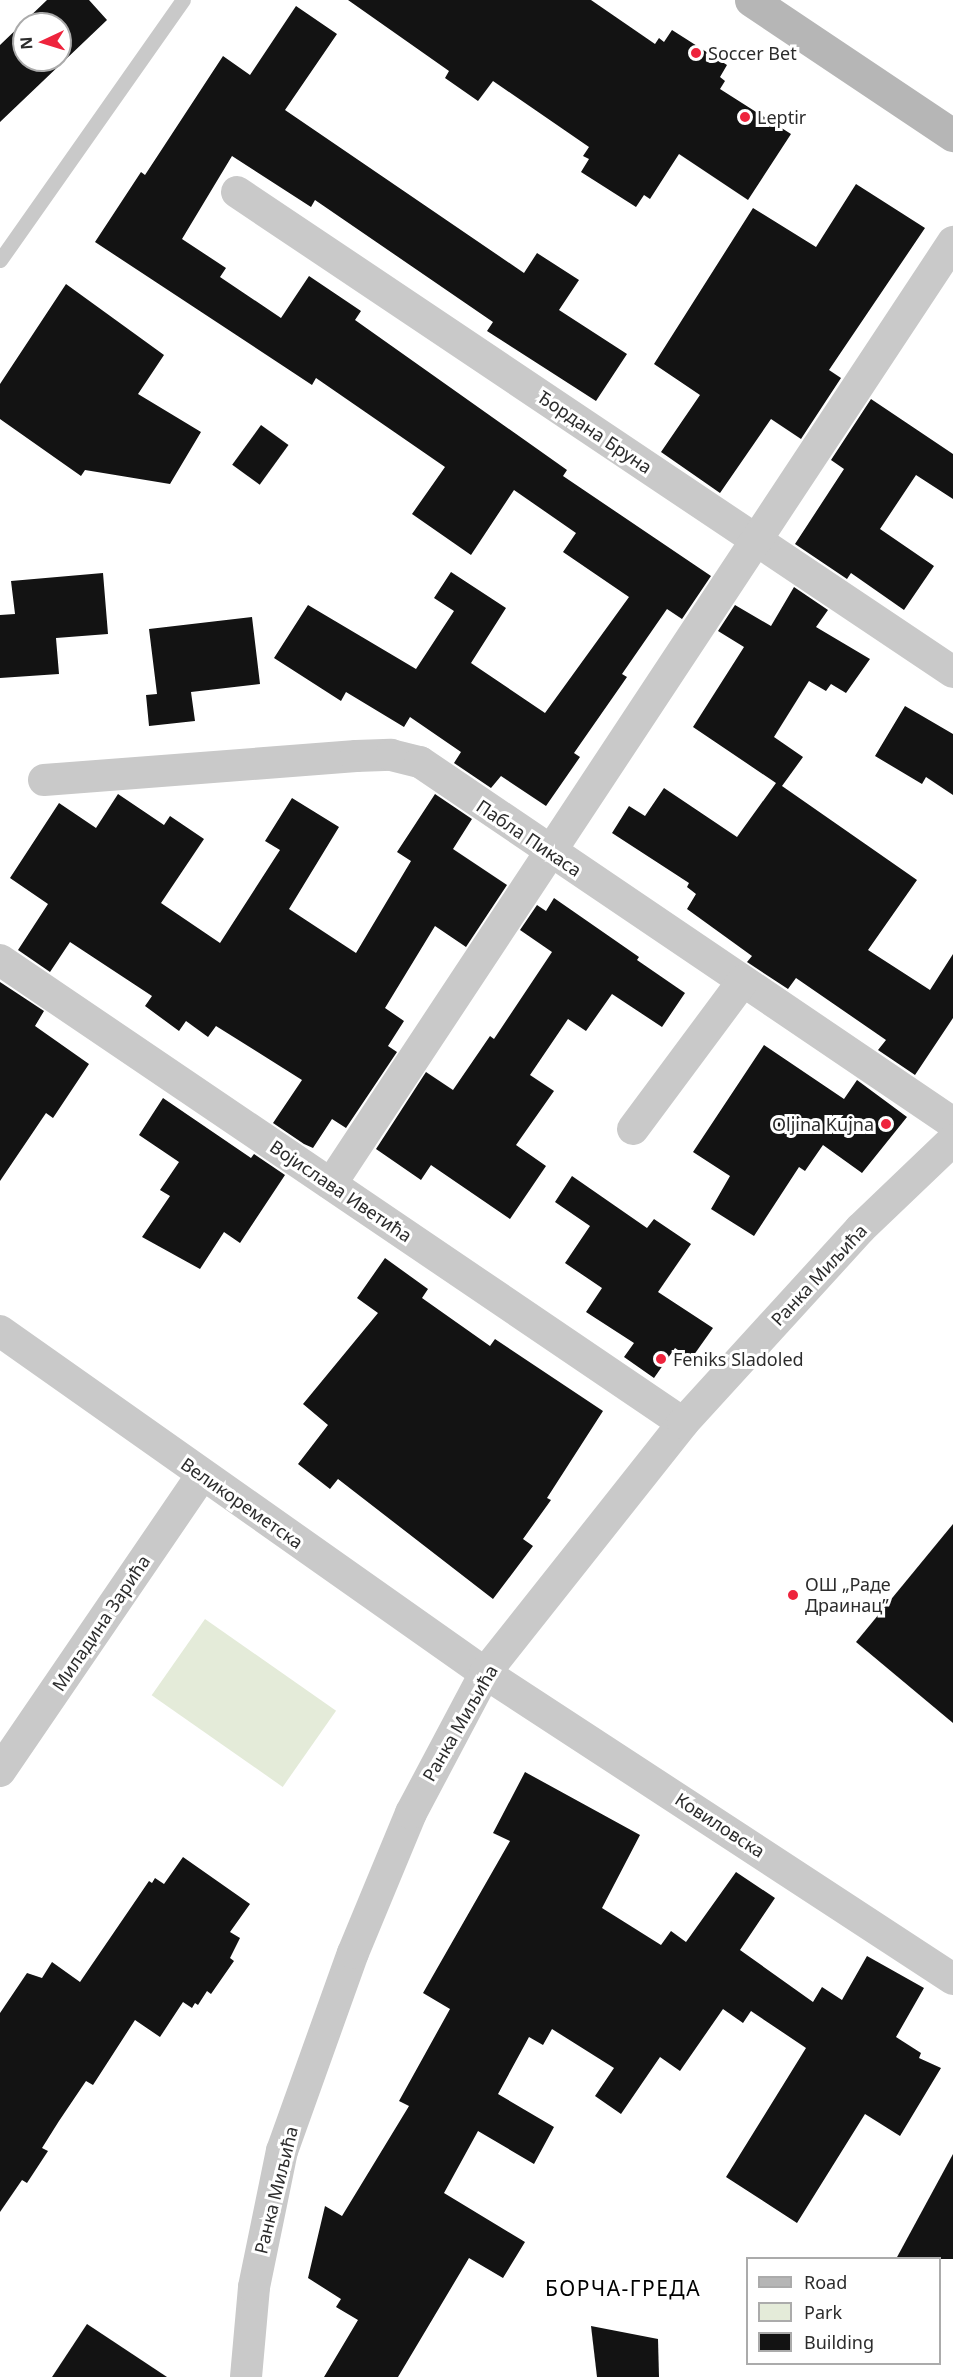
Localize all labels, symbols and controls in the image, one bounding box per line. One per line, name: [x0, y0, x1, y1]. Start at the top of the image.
north arrow: [12, 12, 72, 72]
text: N: [15, 36, 37, 50]
place label: Soccer Bet: [708, 42, 797, 64]
marker: Soccer Bet: [689, 46, 703, 60]
place label: Leptir: [757, 106, 806, 128]
marker: Leptir: [738, 110, 752, 124]
street label: Ђордана Бруна: [534, 386, 656, 478]
street label: Пабла Пикаса: [473, 795, 585, 881]
place label: Oljina Kujna: [772, 1113, 874, 1135]
marker: Oljina Kujna: [879, 1117, 893, 1131]
street label: Војислава Иветића: [266, 1135, 416, 1247]
street label: Ранка Миљића: [767, 1220, 871, 1330]
place label: Feniks Sladoled: [673, 1348, 804, 1370]
marker: Feniks Sladoled: [654, 1352, 668, 1366]
street label: Великореметска: [177, 1453, 307, 1553]
street label: Миладина Зарића: [47, 1551, 155, 1695]
place label: ОШ „Раде Драинац”: [805, 1574, 891, 1616]
marker: ОШ „Раде Драинац”: [786, 1588, 800, 1602]
street label: Ранка Миљића: [418, 1661, 502, 1785]
street label: Ковиловска: [671, 1788, 769, 1862]
street label: Ранка Миљића: [250, 2124, 302, 2256]
legend: [746, 2257, 941, 2365]
text: Road: [804, 2270, 847, 2294]
district label: БОРЧА-ГРЕДА: [545, 2275, 701, 2301]
text: Park: [804, 2300, 842, 2324]
text: Building: [804, 2330, 874, 2354]

